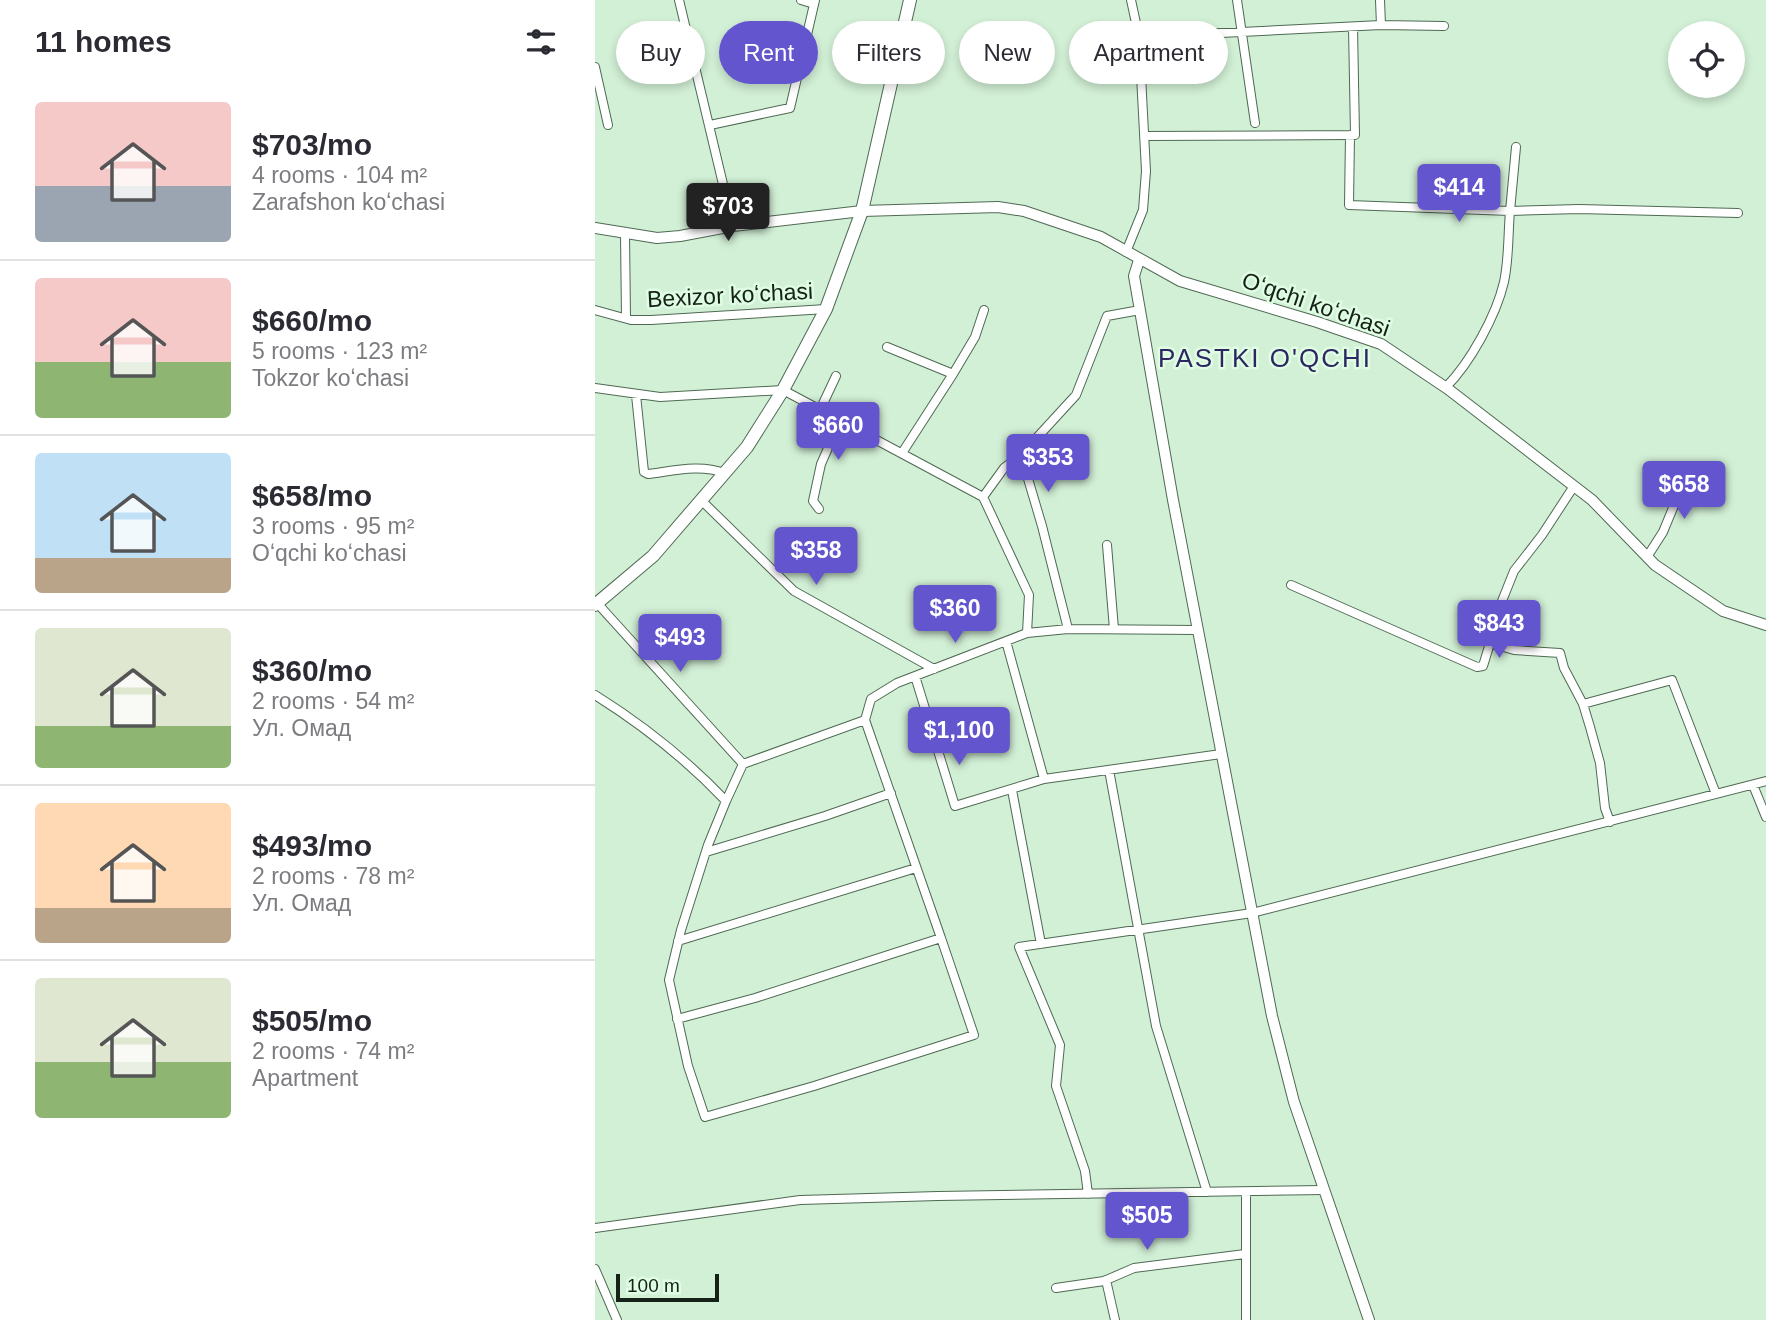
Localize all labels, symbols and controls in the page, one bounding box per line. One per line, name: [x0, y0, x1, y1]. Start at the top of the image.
chip: Buy: [616, 21, 705, 84]
chip: Rent: [719, 21, 818, 84]
chip: Filters: [832, 21, 945, 84]
chip: New: [959, 21, 1055, 84]
chip: Apartment: [1069, 21, 1228, 84]
map controls: [1668, 21, 1745, 98]
button: locate: [1668, 21, 1745, 98]
icon: filters: [522, 23, 560, 61]
text: 11 homes: [35, 25, 172, 58]
text: $703/mo: [252, 128, 372, 161]
icon: home: [91, 130, 175, 214]
text: 4 rooms · 104 m²: [252, 162, 427, 188]
pin: $414: [1418, 164, 1500, 224]
text: $414: [1433, 174, 1485, 200]
pin: $703: [687, 184, 769, 243]
text: Zarafshon koʻchasi: [252, 189, 445, 215]
text: $703: [702, 193, 754, 219]
street label: Oʻqchi koʻchasi: [1239, 267, 1393, 341]
street label: Bexizor koʻchasi: [646, 278, 814, 312]
text: $660/mo: [252, 304, 372, 337]
icon: home: [91, 306, 175, 390]
text: 5 rooms · 123 m²: [252, 338, 427, 364]
district label: PASTKI O'QCHI: [1158, 343, 1372, 373]
text: Tokzor koʻchasi: [252, 365, 409, 391]
pin: $660: [797, 402, 879, 462]
text: $660: [812, 412, 864, 438]
pin: $353: [1007, 434, 1089, 494]
text: $353: [1022, 444, 1074, 470]
pin: $658: [1643, 462, 1725, 521]
text: $658: [1658, 471, 1710, 497]
text: $658/mo: [252, 479, 372, 512]
icon: home: [91, 481, 175, 565]
text: 3 rooms · 95 m²: [252, 513, 414, 539]
pin: $358: [775, 528, 857, 587]
text: $358: [790, 537, 842, 563]
text: Oʻqchi koʻchasi: [252, 540, 407, 566]
pin: $360: [914, 586, 996, 645]
text: $360: [929, 595, 981, 621]
pin: $843: [1458, 600, 1540, 660]
text: $843: [1473, 610, 1525, 636]
pin: $493: [639, 614, 721, 674]
text: $493: [654, 624, 706, 650]
text: $360/mo: [252, 654, 372, 687]
icon: home: [91, 656, 175, 740]
text: 2 rooms · 54 m²: [252, 688, 414, 714]
pin: $1,100: [902, 708, 1016, 767]
text: Ул. Омад: [252, 715, 351, 741]
text: $1,100: [924, 717, 994, 743]
text: $493/mo: [252, 829, 372, 862]
icon: home: [91, 831, 175, 915]
text: 2 rooms · 78 m²: [252, 863, 414, 889]
text: Ул. Омад: [252, 890, 351, 916]
text: $505/mo: [252, 1004, 372, 1037]
icon: home: [91, 1006, 175, 1090]
text: 2 rooms · 74 m²: [252, 1038, 414, 1064]
text: Apartment: [252, 1065, 358, 1091]
pin: $505: [1106, 1192, 1188, 1252]
text: $505: [1121, 1202, 1173, 1228]
scale bar: [616, 1271, 719, 1303]
text: 100 m: [627, 1275, 680, 1296]

